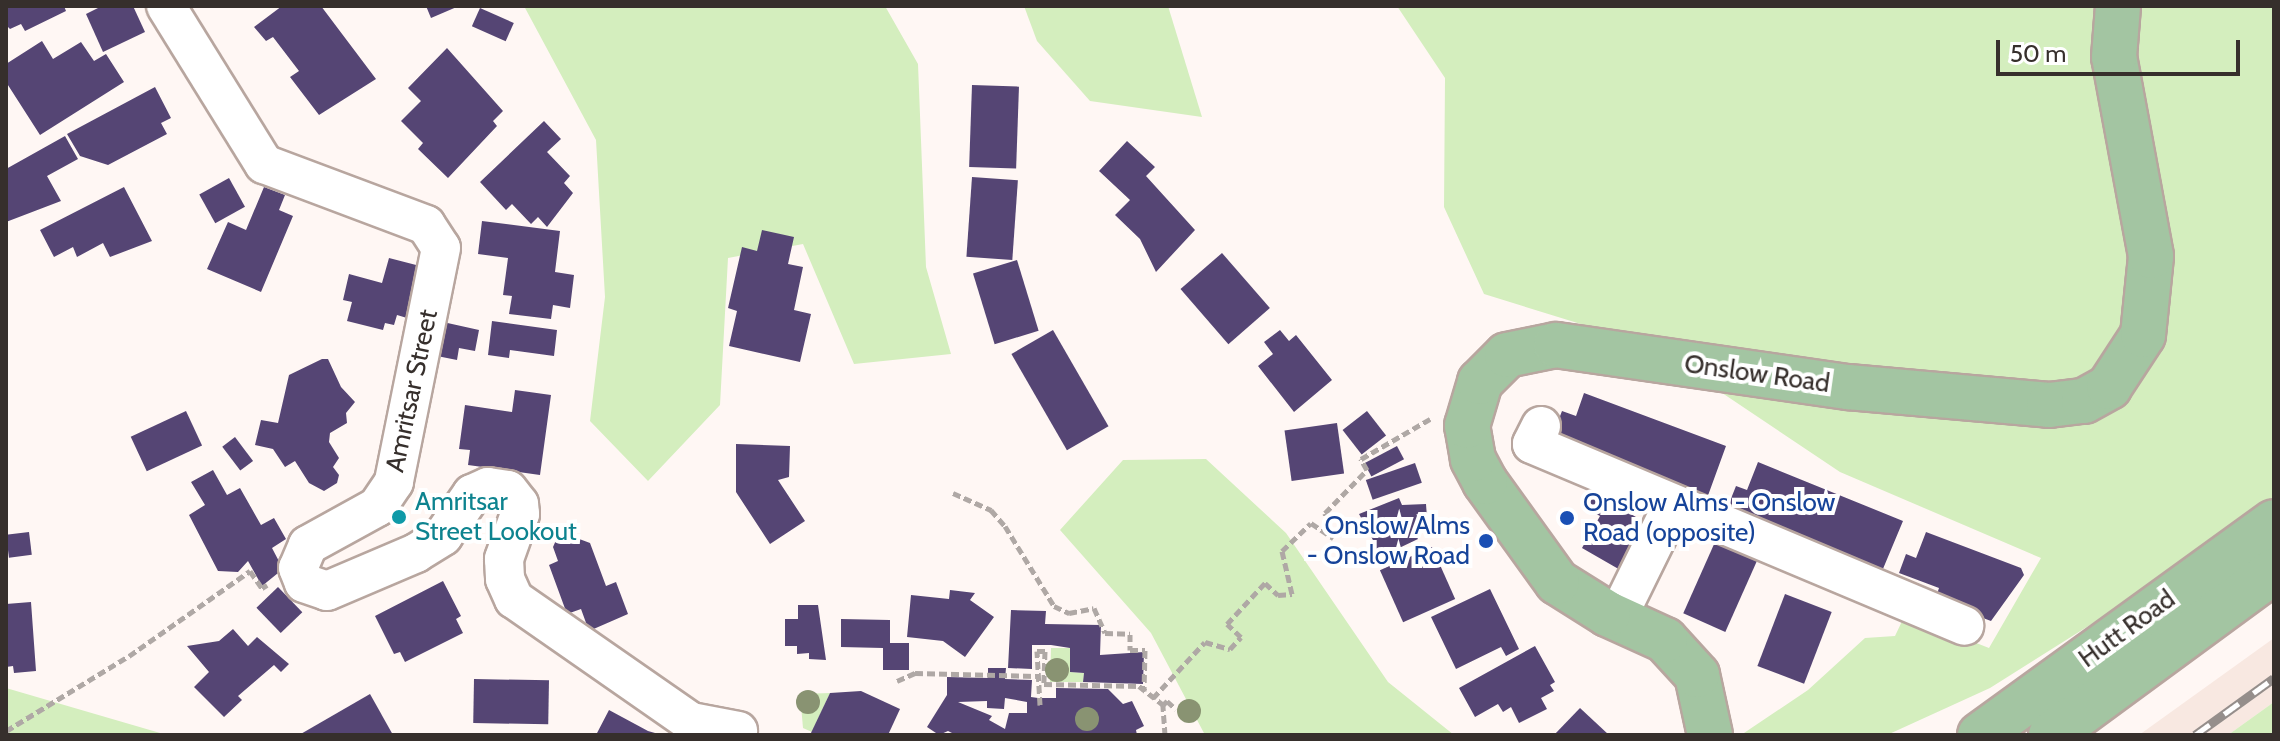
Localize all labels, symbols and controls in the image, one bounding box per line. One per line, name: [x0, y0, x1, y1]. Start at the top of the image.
scale bar: [2000, 24, 2244, 74]
text: 50 m: [2010, 39, 2066, 68]
street label: Amritsar Street: [380, 307, 444, 475]
street label: Onslow Road: [1682, 348, 1832, 400]
place label: Amritsar Street Lookout: [415, 486, 577, 548]
place label: Onslow Alms - Onslow Road (opposite): [1583, 487, 1835, 548]
marker: Amritsar Street Lookout: [390, 508, 408, 526]
marker: Onslow Alms - Onslow Road (opposite): [1558, 509, 1576, 527]
place label: Onslow Alms - Onslow Road: [1307, 510, 1470, 572]
marker: Onslow Alms - Onslow Road: [1477, 532, 1495, 550]
street label: Hutt Road: [2073, 584, 2181, 674]

